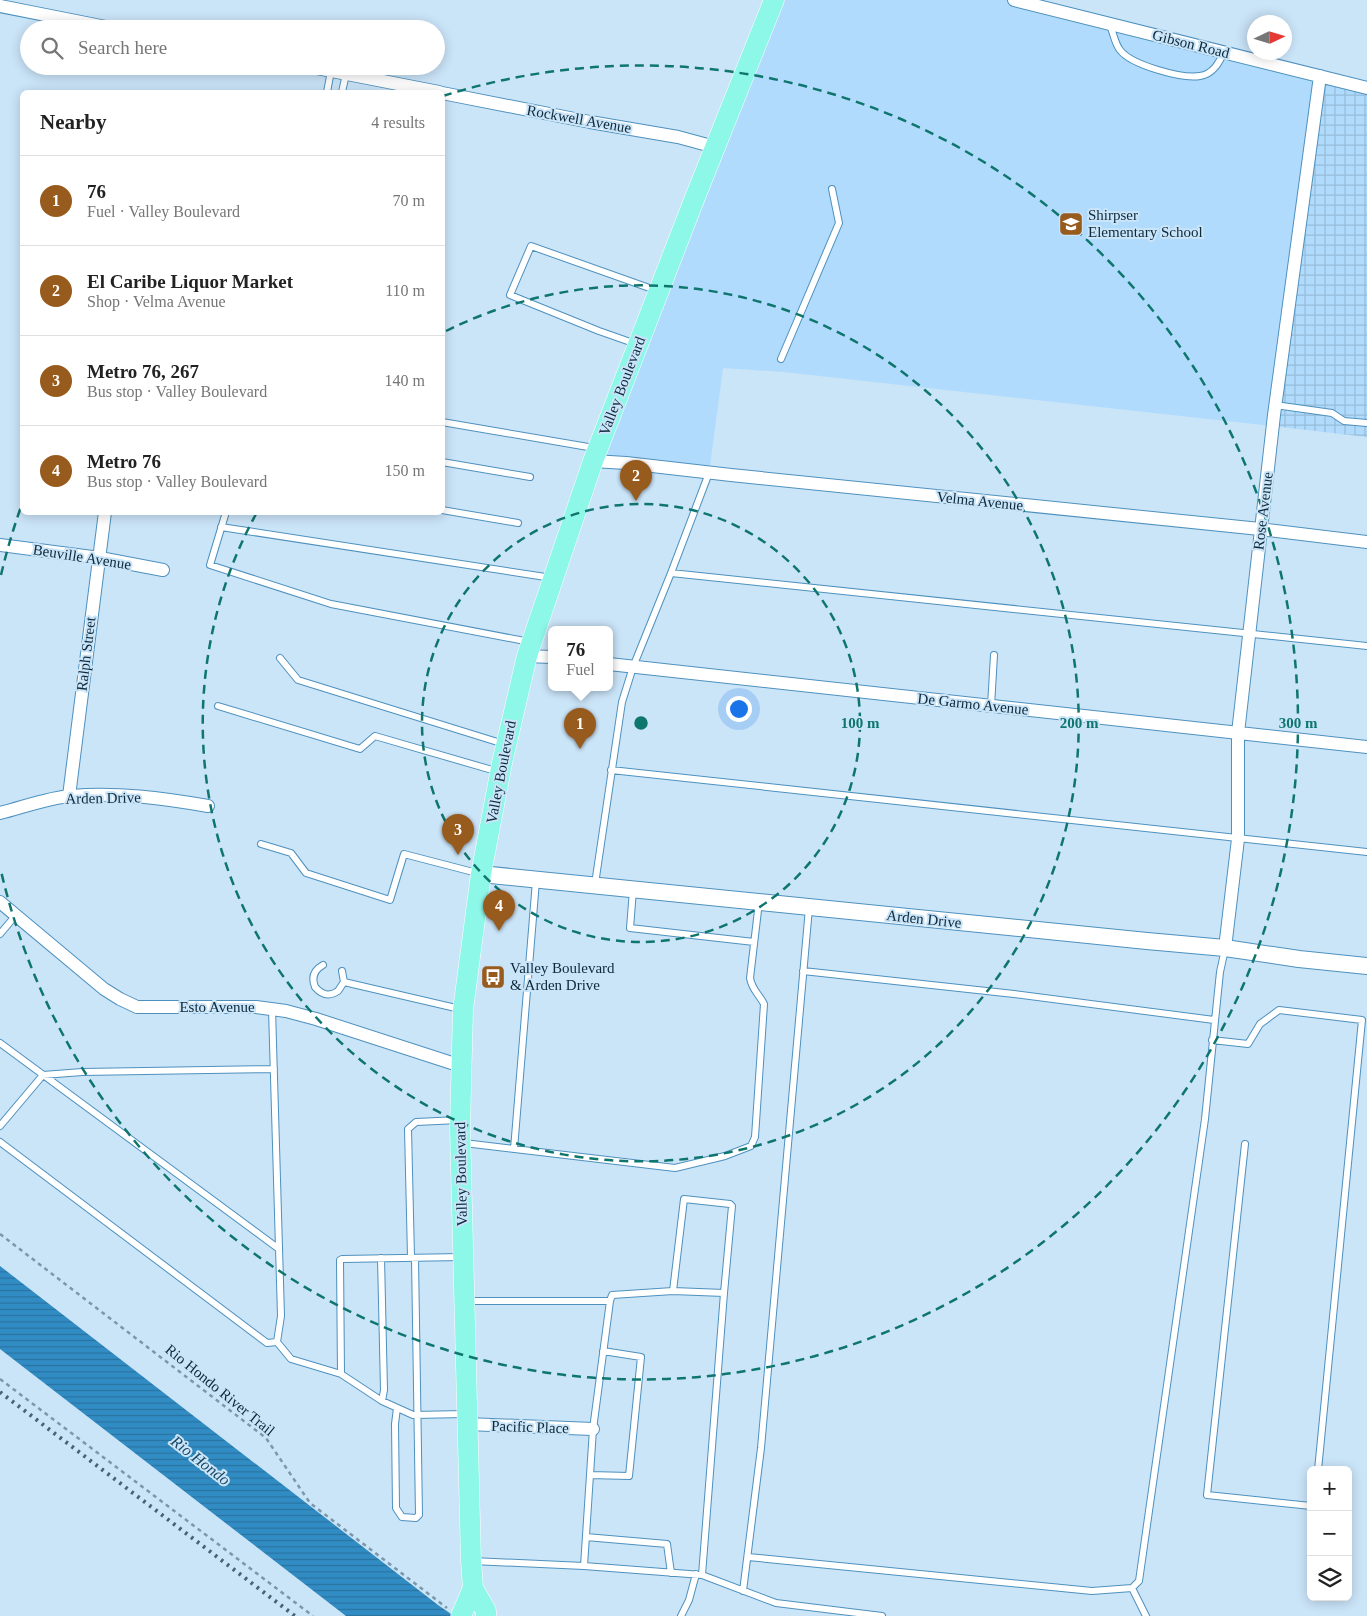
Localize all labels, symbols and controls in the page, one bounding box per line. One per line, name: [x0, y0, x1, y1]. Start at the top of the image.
north arrow: [1247, 15, 1292, 60]
search box: [20, 20, 445, 75]
street label: Gibson Road: [1151, 27, 1232, 61]
icon: search: [38, 34, 66, 62]
text: Search here: [78, 37, 167, 58]
street label: Rockwell Avenue: [525, 102, 633, 136]
text: Nearby: [40, 110, 107, 134]
text: 4 results: [371, 114, 425, 131]
text: 76: [87, 181, 106, 202]
text: 1: [52, 192, 60, 209]
text: 70 m: [393, 192, 425, 209]
text: Fuel · Valley Boulevard: [87, 203, 240, 220]
place label: Shirpser Elementary School: [1088, 207, 1203, 240]
school or university icon: Shirpser Elementary School: [1058, 211, 1084, 237]
text: El Caribe Liquor Market: [87, 271, 293, 292]
text: 2: [52, 282, 60, 299]
text: 110 m: [385, 282, 425, 299]
text: Shop · Velma Avenue: [87, 293, 226, 310]
street label: Valley Boulevard: [596, 334, 648, 438]
text: Metro 76, 267: [87, 361, 199, 382]
text: 3: [52, 372, 60, 389]
text: 140 m: [385, 372, 425, 389]
text: Bus stop · Valley Boulevard: [87, 383, 267, 400]
text: Metro 76: [87, 451, 161, 472]
pin: 2: [620, 460, 652, 501]
text: 4: [52, 462, 60, 479]
text: 150 m: [385, 462, 425, 479]
street label: Rose Avenue: [1250, 471, 1276, 551]
text: Bus stop · Valley Boulevard: [87, 473, 267, 490]
street label: Velma Avenue: [936, 489, 1024, 514]
street label: Beuville Avenue: [32, 541, 133, 573]
street label: Ralph Street: [74, 615, 99, 692]
popup: [548, 626, 613, 691]
text: 76: [566, 639, 585, 660]
text: Fuel: [566, 661, 595, 678]
street label: De Garmo Avenue: [917, 690, 1030, 718]
your location: [726, 696, 752, 722]
pin: 1: [564, 708, 596, 749]
centre of rings: [632, 714, 650, 732]
text: 100 m: [841, 715, 880, 731]
text: 200 m: [1060, 715, 1099, 731]
text: 300 m: [1279, 715, 1318, 731]
street label: Valley Boulevard: [483, 719, 519, 825]
street label: Arden Drive: [65, 789, 141, 807]
pin: 3: [442, 814, 474, 855]
pin: 4: [483, 890, 515, 931]
street label: Arden Drive: [886, 907, 963, 931]
place label: Valley Boulevard & Arden Drive: [510, 960, 615, 993]
bus stop icon: Valley Boulevard & Arden Drive: [480, 964, 506, 990]
street label: Esto Avenue: [179, 999, 255, 1015]
street label: Valley Boulevard: [452, 1121, 470, 1226]
street label: Rio Hondo River Trail: [162, 1341, 278, 1439]
street label: Pacific Place: [491, 1418, 570, 1436]
water label: Rio Hondo: [167, 1432, 233, 1489]
map controls: [1307, 1466, 1352, 1601]
button: +: [1307, 1466, 1352, 1511]
button: −: [1307, 1511, 1352, 1556]
button: layers: [1307, 1556, 1352, 1601]

